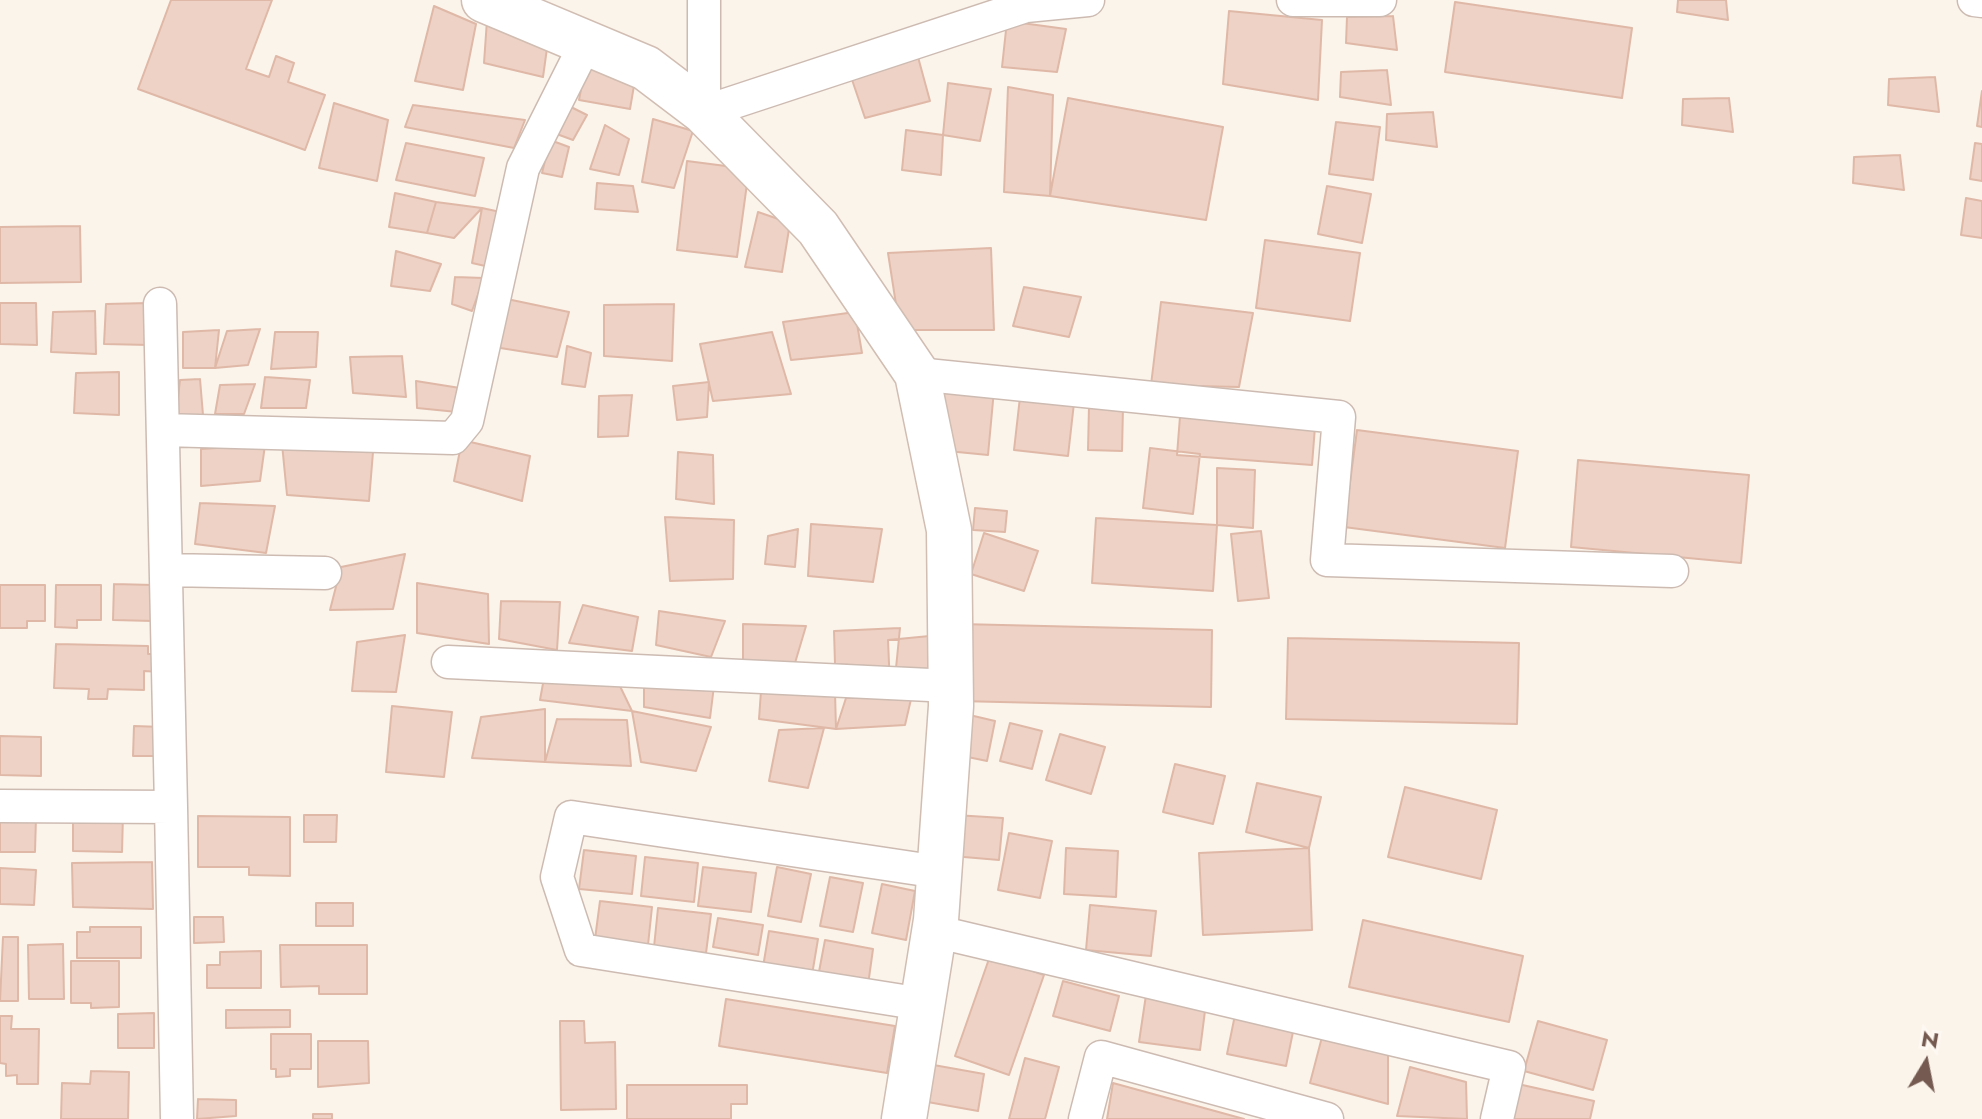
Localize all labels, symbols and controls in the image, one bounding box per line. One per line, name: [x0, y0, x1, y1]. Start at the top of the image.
text: N: [1919, 1022, 1942, 1057]
north arrow: [1886, 1023, 1966, 1103]

